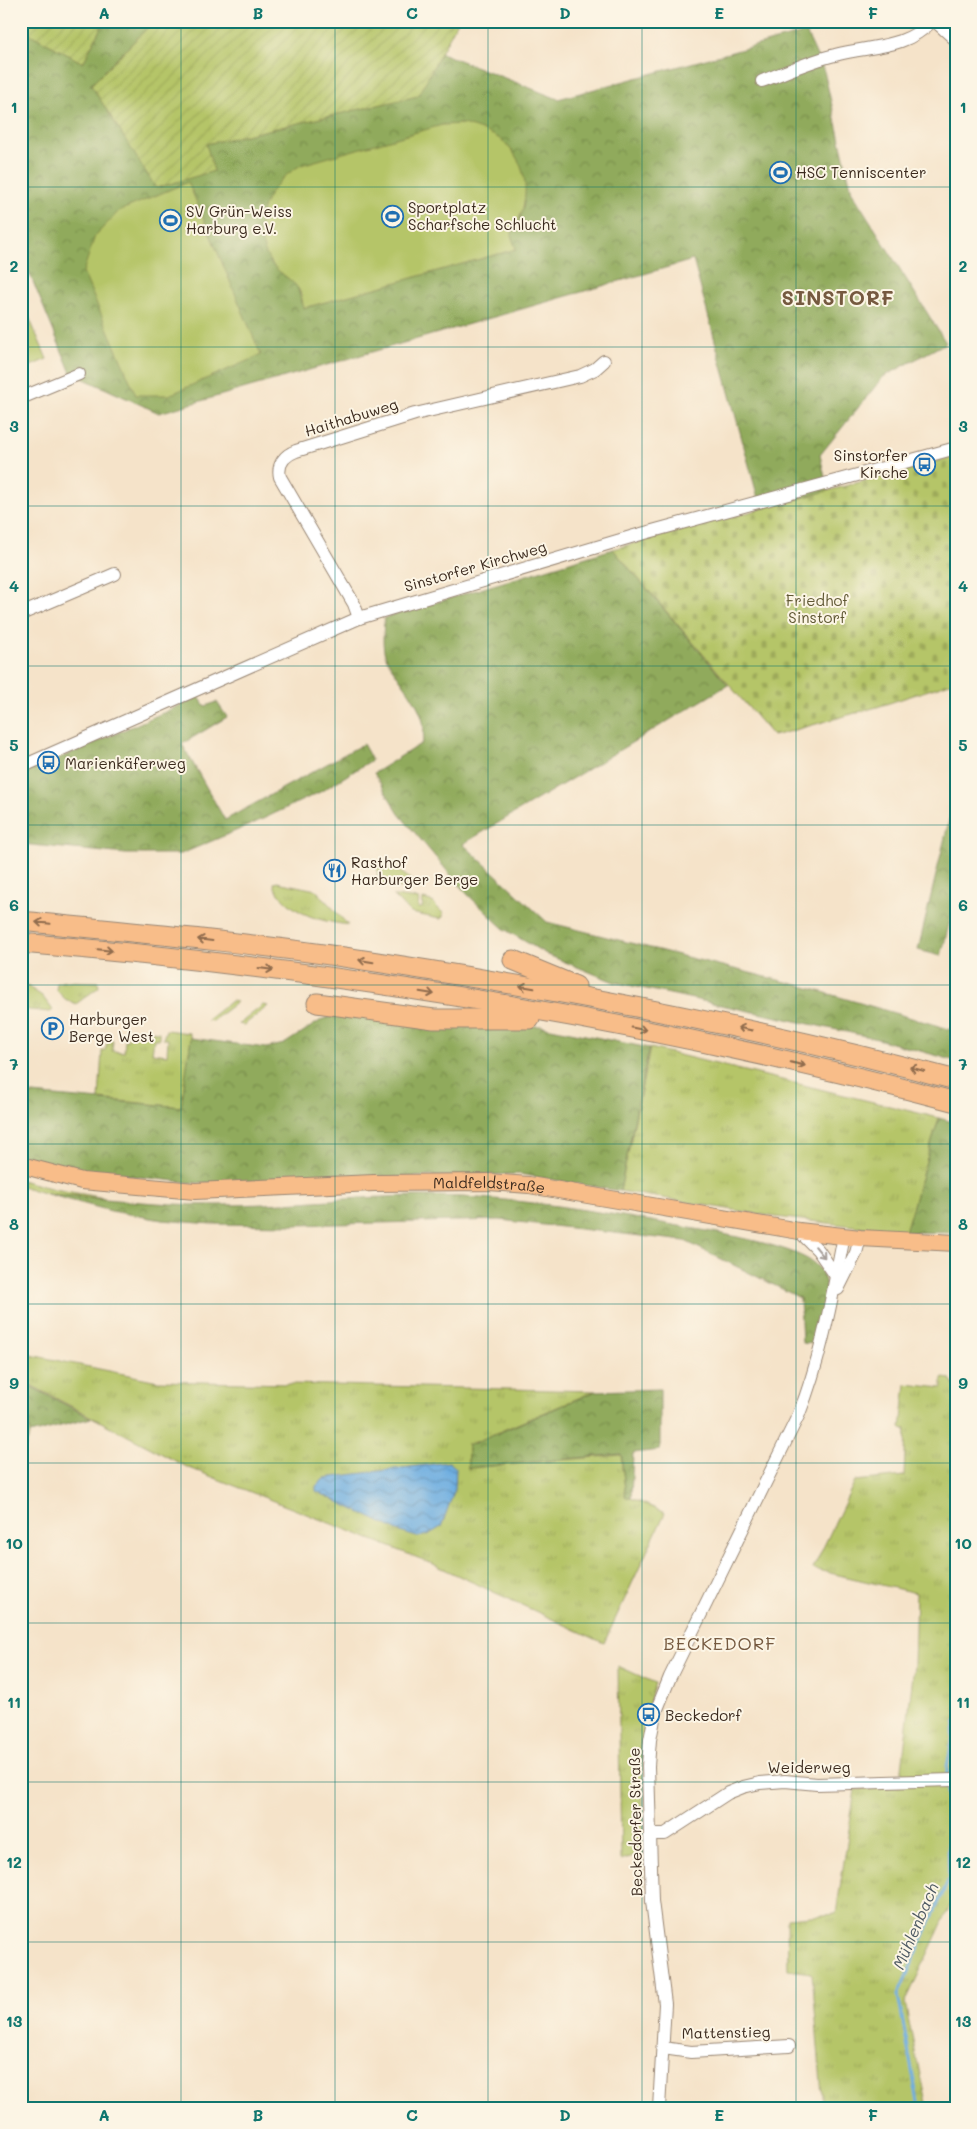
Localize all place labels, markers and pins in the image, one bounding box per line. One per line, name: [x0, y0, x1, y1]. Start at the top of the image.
sports icon: HSC Tenniscenter: [768, 160, 792, 184]
place label: HSC Tenniscenter: [796, 162, 927, 182]
place label: Sportplatz Scharfsche Schlucht: [408, 197, 557, 234]
place label: SV Grün-Weiss Harburg e.V.: [186, 201, 292, 238]
sports icon: Sportplatz Scharfsche Schlucht: [380, 204, 404, 228]
sports icon: SV Grün-Weiss Harburg e.V.: [158, 208, 182, 232]
place label: Sinstorfer Kirche: [834, 445, 908, 482]
bus stop icon: Sinstorfer Kirche: [912, 452, 936, 476]
bus stop icon: Marienkäferweg: [37, 751, 61, 775]
place label: Marienkäferweg: [65, 753, 186, 773]
place label: Rasthof Harburger Berge: [351, 852, 478, 889]
restaurant icon: Rasthof Harburger Berge: [323, 859, 347, 883]
place label: Harburger Berge West: [69, 1009, 154, 1046]
parking icon: Harburger Berge West: [41, 1016, 65, 1040]
bus stop icon: Beckedorf: [637, 1703, 661, 1727]
place label: Beckedorf: [665, 1705, 743, 1725]

